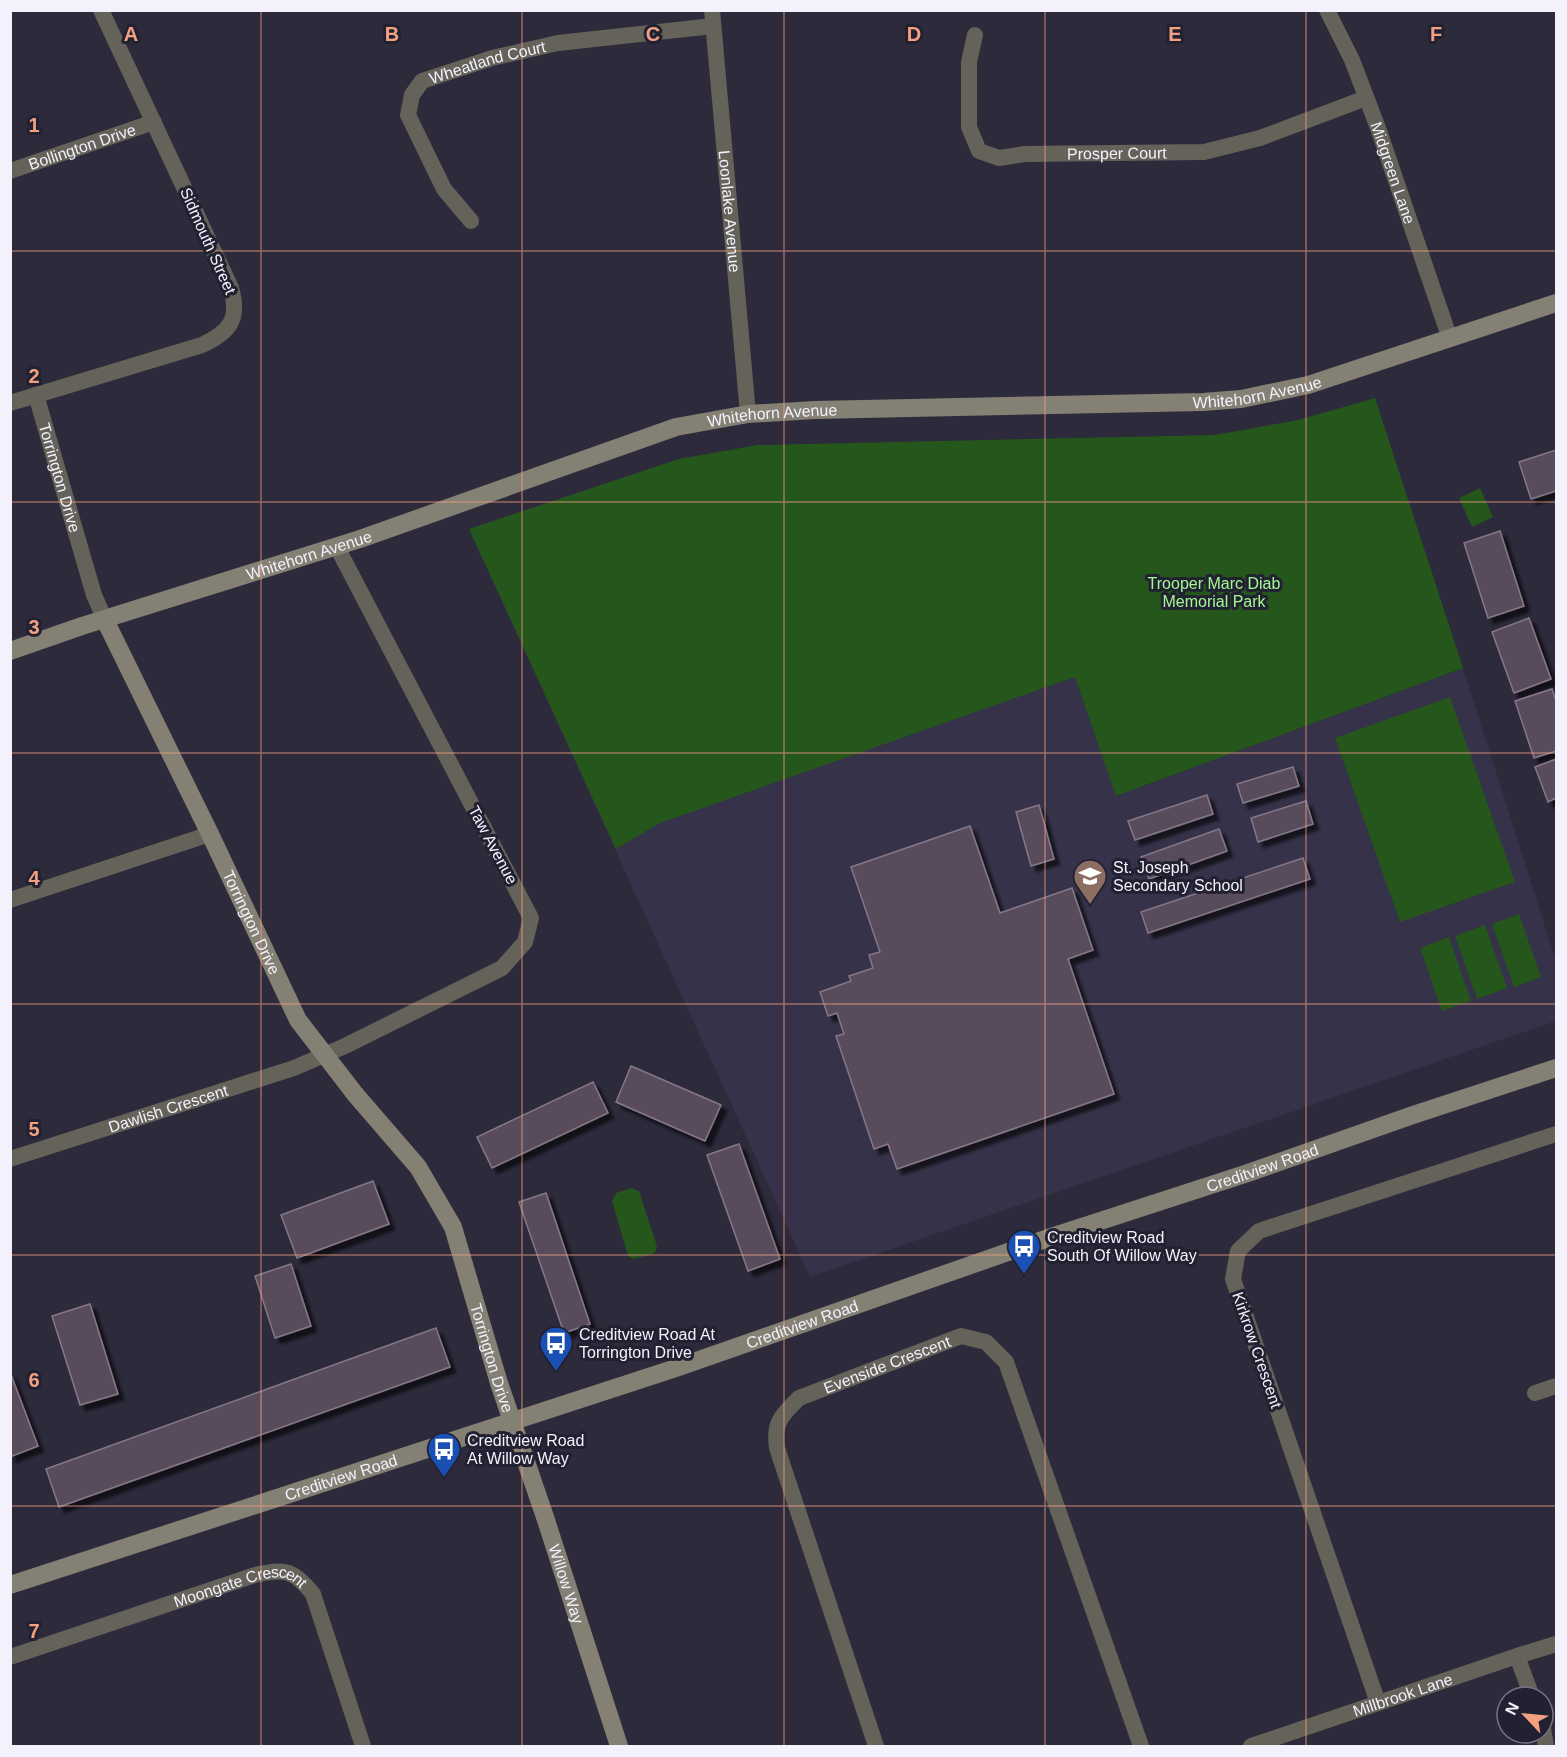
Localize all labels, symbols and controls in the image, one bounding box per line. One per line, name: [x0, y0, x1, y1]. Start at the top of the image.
text: A: [124, 23, 138, 45]
text: B: [385, 23, 399, 45]
text: C: [646, 23, 660, 45]
text: D: [907, 23, 921, 45]
text: E: [1168, 23, 1182, 45]
text: F: [1430, 23, 1442, 45]
street label: Wheatland Court: [427, 37, 548, 87]
text: 1: [28, 114, 40, 136]
street label: Midgreen Lane: [1368, 119, 1419, 226]
street label: Bollington Drive: [26, 120, 138, 173]
street label: Prosper Court: [1067, 144, 1167, 162]
street label: Loonlake Avenue: [716, 149, 744, 273]
street label: Sidmouth Street: [177, 185, 239, 297]
text: 2: [28, 365, 40, 387]
street label: Whitehorn Avenue: [1192, 373, 1324, 411]
street label: Whitehorn Avenue: [706, 401, 837, 430]
street label: Torrington Drive: [36, 421, 84, 534]
street label: Whitehorn Avenue: [244, 527, 374, 583]
park label: Trooper Marc Diab Memorial Park: [1148, 575, 1280, 610]
text: 3: [28, 616, 40, 638]
street label: Taw Avenue: [465, 803, 521, 887]
school or university icon: St. Joseph Secondary School: [1072, 858, 1108, 905]
place label: St. Joseph Secondary School: [1113, 859, 1243, 894]
text: 4: [28, 867, 40, 889]
street label: Torrington Drive: [220, 868, 284, 977]
street label: Dawlish Crescent: [106, 1081, 231, 1135]
text: 5: [28, 1118, 40, 1140]
street label: Creditview Road: [1204, 1140, 1321, 1195]
bus stop icon: Creditview Road South Of Willow Way: [1006, 1228, 1042, 1275]
place label: Creditview Road South Of Willow Way: [1047, 1229, 1197, 1264]
street label: Kirkrow Crescent: [1229, 1290, 1285, 1411]
street label: Creditview Road: [744, 1297, 860, 1351]
street label: Torrington Drive: [467, 1301, 517, 1415]
bus stop icon: Creditview Road At Torrington Drive: [538, 1325, 574, 1372]
place label: Creditview Road At Torrington Drive: [579, 1326, 716, 1361]
street label: Evenside Crescent: [821, 1332, 953, 1396]
text: 6: [28, 1369, 40, 1391]
bus stop icon: Creditview Road At Willow Way: [426, 1431, 462, 1478]
place label: Creditview Road At Willow Way: [467, 1432, 584, 1467]
street label: Creditview Road: [282, 1451, 399, 1503]
street label: Willow Way: [546, 1542, 587, 1626]
street label: Moongate Crescent: [171, 1563, 311, 1610]
text: 7: [28, 1620, 40, 1642]
street label: Millbrook Lane: [1351, 1670, 1455, 1719]
north arrow: [1495, 1685, 1555, 1745]
text: N: [1502, 1700, 1522, 1718]

